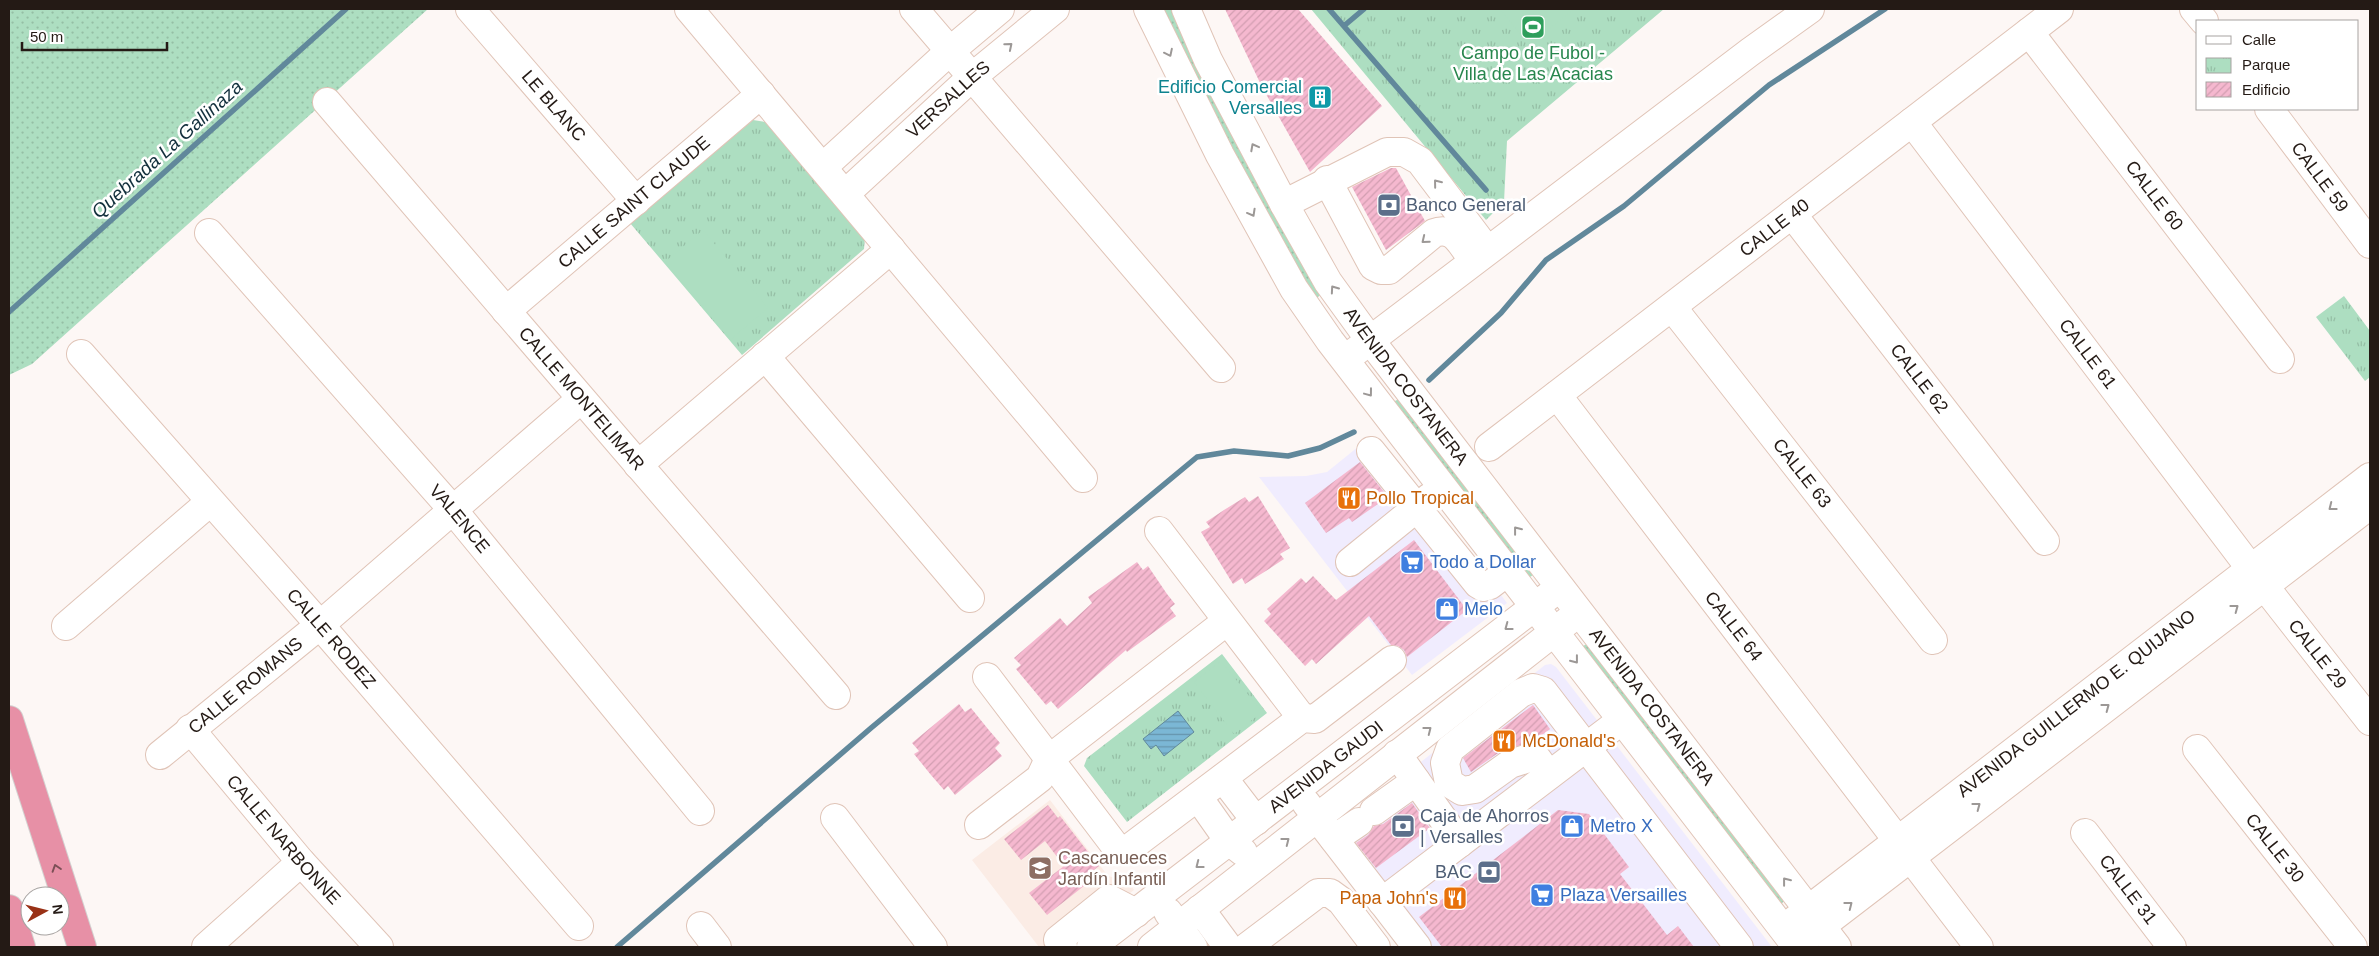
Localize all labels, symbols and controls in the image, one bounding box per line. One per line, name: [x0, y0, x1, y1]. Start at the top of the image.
sports icon: Campo de Fubol - Villa de Las Acacias: [1520, 14, 1546, 40]
scale bar: [22, 20, 168, 52]
legend: [2196, 20, 2359, 110]
text: 50 m: [30, 28, 63, 45]
text: Calle: [2242, 31, 2276, 48]
one-way arrow: [1004, 43, 1013, 52]
place label: Campo de Fubol - Villa de Las Acacias: [1453, 43, 1613, 84]
one-way arrow: [1163, 48, 1174, 57]
text: Parque: [2242, 56, 2290, 73]
street label: VERSALLES: [903, 57, 994, 142]
street label: LE BLANC: [518, 66, 590, 145]
water label: Quebrada La Gallinaza: [87, 76, 247, 222]
place label: Edificio Comercial Versalles: [1158, 77, 1302, 118]
text: Edificio: [2242, 81, 2290, 98]
building icon: Edificio Comercial Versalles: [1307, 84, 1333, 110]
street label: CALLE SAINT CLAUDE: [554, 132, 714, 272]
street label: CALLE 59: [2287, 138, 2353, 216]
one-way arrow: [1250, 144, 1260, 153]
street label: CALLE 60: [2122, 157, 2187, 234]
one-way arrow: [1434, 179, 1443, 188]
bank icon: Banco General: [1376, 192, 1402, 218]
place label: Banco General: [1406, 195, 1526, 215]
street label: CALLE 40: [1736, 195, 1813, 261]
one-way arrow: [1246, 207, 1256, 216]
one-way arrow: [1421, 235, 1430, 244]
one-way arrow: [1331, 285, 1340, 295]
street label: AVENIDA COSTANERA: [1340, 304, 1472, 469]
street label: CALLE 61: [2055, 315, 2121, 393]
street label: CALLE MONTELIMAR: [515, 323, 649, 474]
street label: CALLE 62: [1886, 340, 1952, 417]
one-way arrow: [1363, 387, 1371, 396]
street label: CALLE 63: [1769, 435, 1835, 512]
street label: VALENCE: [425, 480, 494, 557]
restaurant icon: Pollo Tropical: [1336, 485, 1362, 511]
place label: Pollo Tropical: [1366, 488, 1474, 508]
one-way arrow: [2328, 501, 2338, 510]
one-way arrow: [1514, 527, 1522, 536]
supermarket icon: Todo a Dollar: [1399, 549, 1425, 575]
place label: Todo a Dollar: [1430, 552, 1536, 572]
street label: CALLE RODEZ: [283, 585, 380, 692]
street label: CALLE 64: [1701, 587, 1767, 665]
shop icon: Melo: [1434, 596, 1460, 622]
place label: Melo: [1464, 599, 1503, 619]
street label: AVENIDA GUILLERMO E. QUIJANO: [1953, 605, 2199, 801]
one-way arrow: [2229, 606, 2238, 614]
street label: CALLE 29: [2284, 616, 2351, 693]
one-way arrow: [1504, 621, 1514, 630]
street label: AVENIDA COSTANERA: [1585, 624, 1719, 789]
street label: CALLE ROMANS: [184, 633, 306, 738]
one-way arrow: [1570, 654, 1578, 663]
one-way arrow: [2100, 704, 2110, 713]
street label: AVENIDA GAUDI: [1265, 717, 1387, 817]
one-way arrow: [1422, 728, 1431, 736]
restaurant icon: McDonald's: [1491, 728, 1517, 754]
place label: McDonald's: [1522, 731, 1615, 751]
street label: CALLE NARBONNE: [223, 771, 345, 908]
one-way arrow: [1971, 803, 1981, 812]
place label: Caja de Ahorros | Versalles: [1420, 806, 1549, 847]
street label: CALLE 30: [2242, 810, 2308, 886]
bank icon: Caja de Ahorros | Versalles: [1390, 813, 1416, 839]
shop icon: Metro X: [1559, 813, 1585, 839]
place label: Metro X: [1590, 816, 1653, 836]
one-way arrow: [1280, 839, 1289, 847]
place label: Cascanueces Jardín Infantil: [1058, 848, 1167, 889]
street label: CALLE 31: [2095, 851, 2161, 928]
school or university icon: Cascanueces Jardín Infantil: [1027, 855, 1053, 881]
one-way arrow: [1196, 859, 1205, 867]
bank icon: BAC: [1476, 859, 1502, 885]
place label: BAC: [1435, 862, 1472, 882]
one-way arrow: [52, 864, 62, 872]
one-way arrow: [1784, 878, 1792, 887]
supermarket icon: Plaza Versailles: [1529, 882, 1555, 908]
restaurant icon: Papa John's: [1442, 885, 1468, 911]
place label: Plaza Versailles: [1560, 885, 1687, 905]
north arrow: [20, 886, 70, 936]
place label: Papa John's: [1339, 888, 1438, 908]
one-way arrow: [1843, 902, 1852, 911]
text: N: [49, 903, 66, 915]

